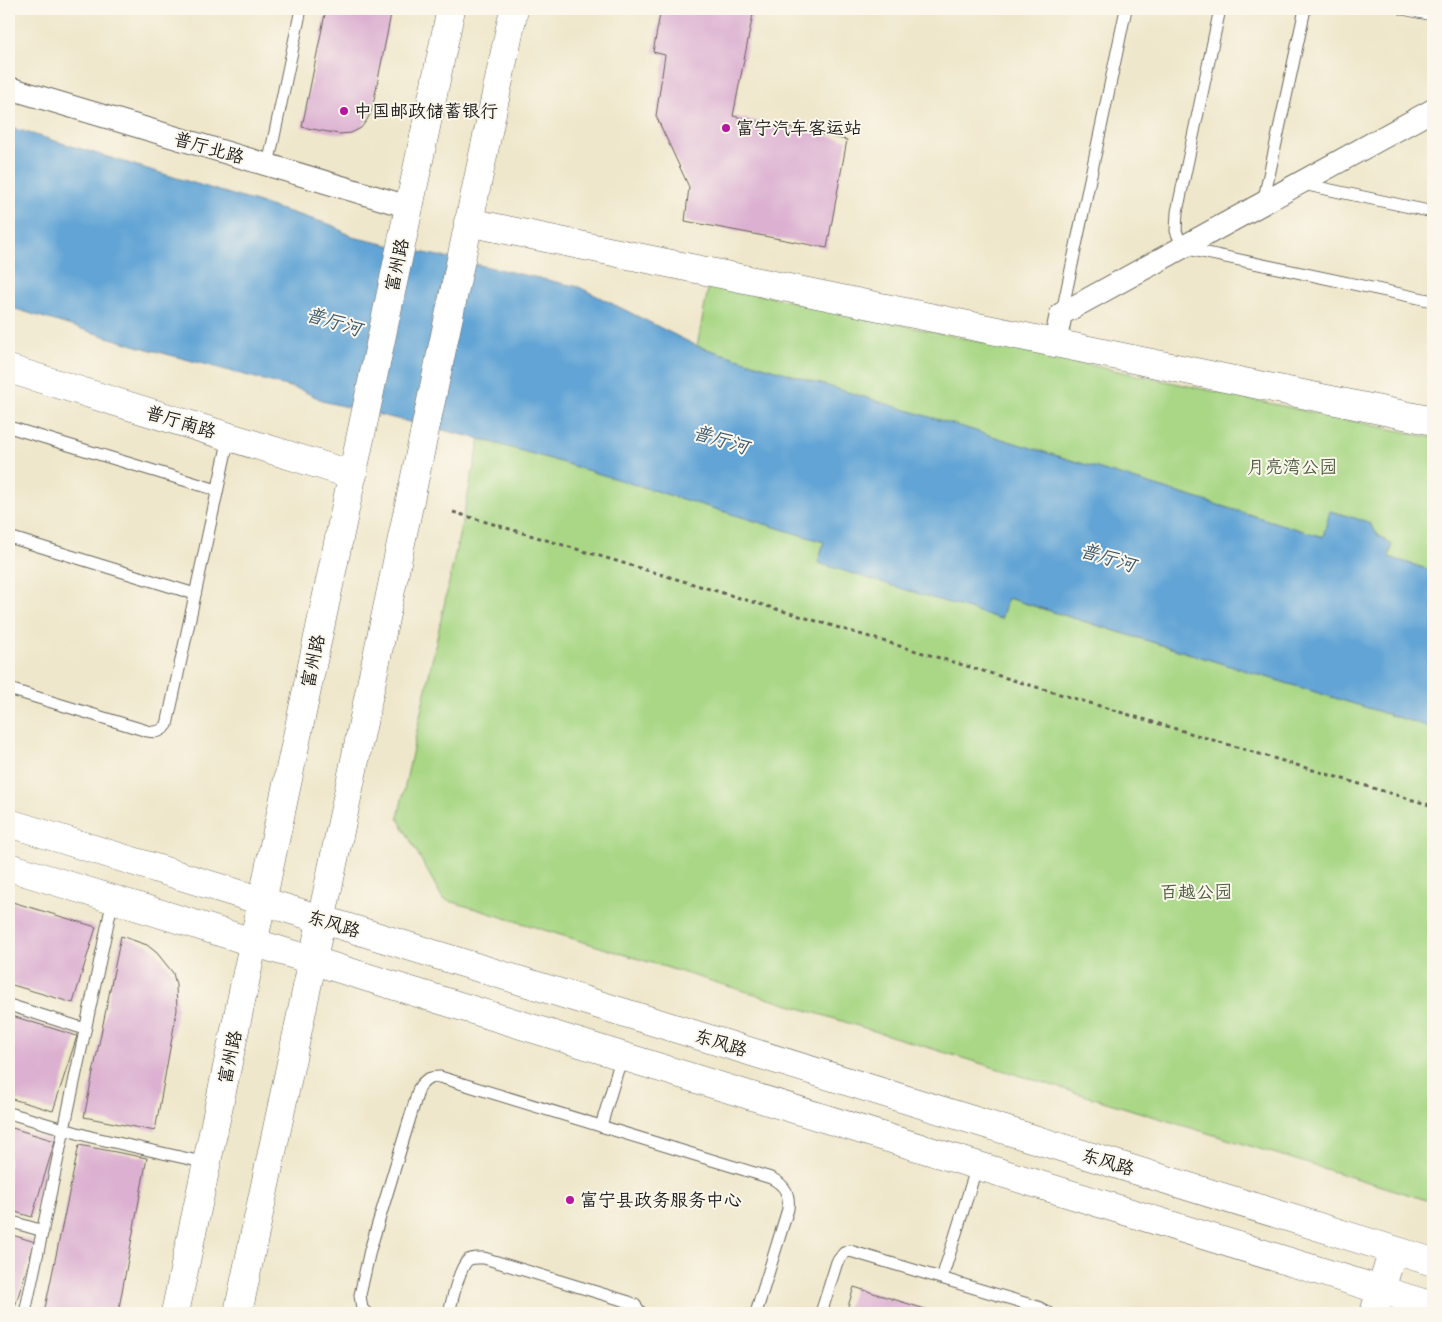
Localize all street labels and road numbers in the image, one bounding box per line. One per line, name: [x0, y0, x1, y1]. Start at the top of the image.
street label: 普厅北路: [170, 128, 246, 172]
street label: 富州路: [382, 237, 417, 295]
street label: 普厅南路: [142, 402, 218, 447]
street label: 富州路: [298, 633, 333, 691]
street label: 东风路: [304, 907, 363, 946]
street label: 东风路: [691, 1026, 750, 1065]
street label: 富州路: [215, 1029, 250, 1087]
street label: 东风路: [1078, 1145, 1137, 1184]

